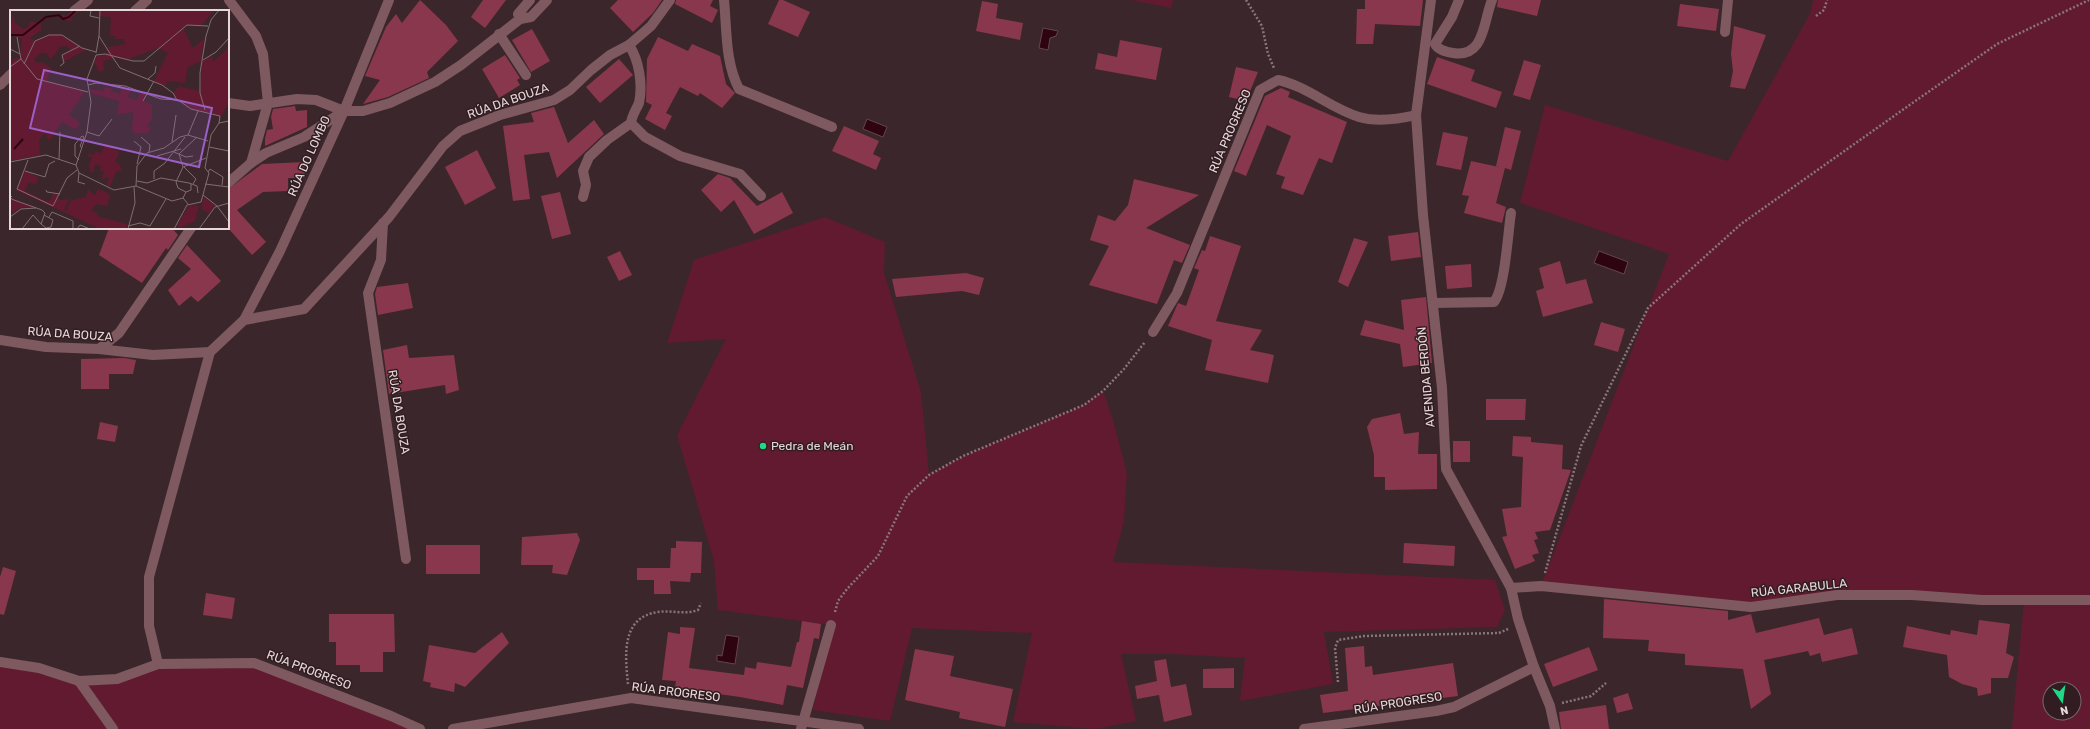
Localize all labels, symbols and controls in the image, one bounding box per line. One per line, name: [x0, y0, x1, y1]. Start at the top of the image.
inset map: [10, 10, 229, 229]
street label: RÚA DA BOUZA: [465, 80, 551, 122]
street label: RÚA PROGRESO: [1206, 87, 1254, 175]
street label: RÚA DO LOMBO: [285, 114, 333, 198]
street label: RÚA DA BOUZA: [27, 324, 113, 344]
street label: AVENIDA BERDÓN: [1415, 326, 1437, 428]
street label: RÚA DA BOUZA: [385, 369, 413, 455]
place label: Pedra de Meán: [771, 439, 853, 453]
marker: Pedra de Meán: [758, 441, 768, 451]
street label: RÚA GARABULLA: [1750, 576, 1848, 600]
street label: RÚA PROGRESO: [265, 647, 353, 693]
street label: RÚA PROGRESO: [631, 680, 721, 704]
north arrow: [2042, 681, 2082, 721]
street label: RÚA PROGRESO: [1353, 689, 1443, 717]
text: N: [2059, 703, 2069, 717]

